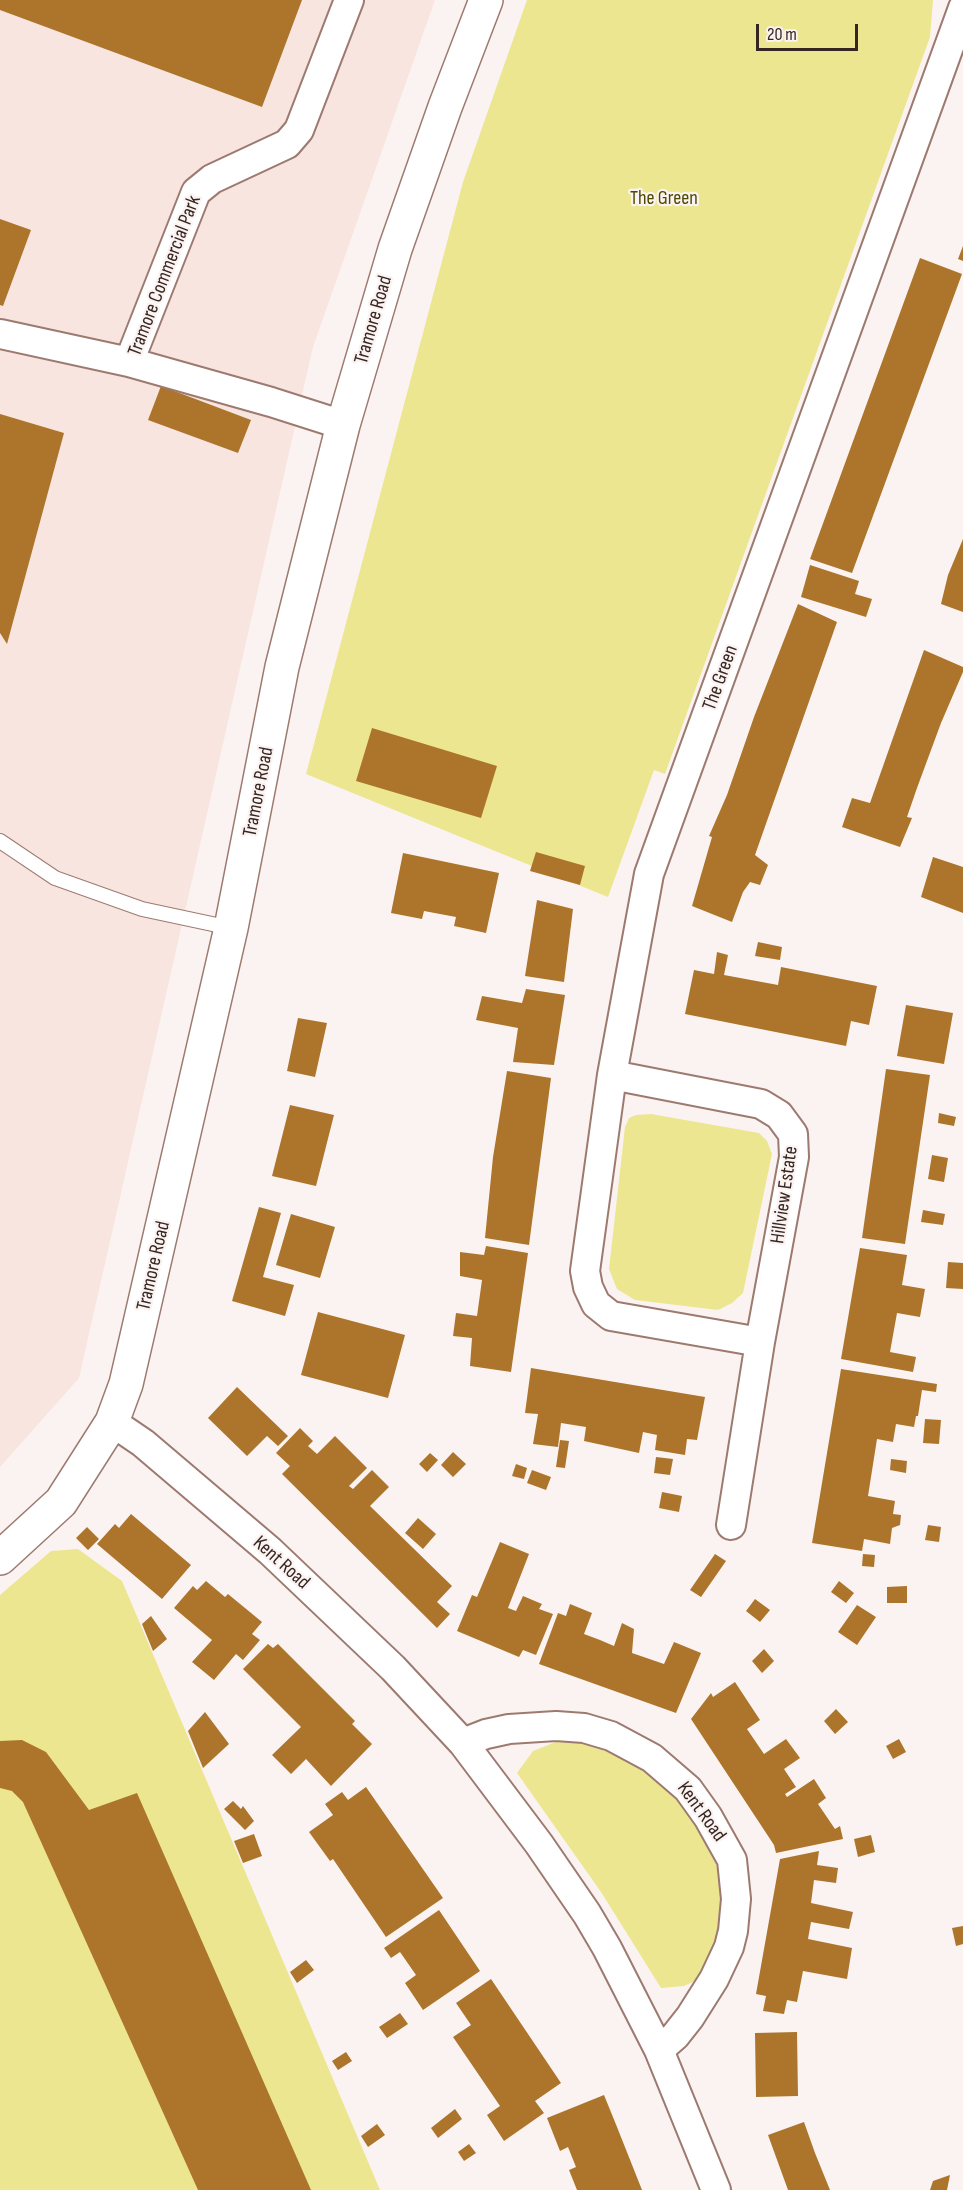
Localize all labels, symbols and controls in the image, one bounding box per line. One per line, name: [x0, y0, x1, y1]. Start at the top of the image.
scale bar: [759, 12, 861, 50]
text: 20 m: [767, 24, 797, 45]
park label: The Green: [630, 187, 698, 211]
street label: Tramore Commercial Park: [123, 192, 207, 360]
street label: Tramore Road: [350, 273, 398, 367]
street label: The Green: [698, 642, 744, 714]
street label: Tramore Road: [239, 745, 279, 839]
street label: Hillview Estate: [766, 1145, 804, 1245]
street label: Tramore Road: [132, 1219, 176, 1313]
street label: Kent Road: [248, 1531, 314, 1595]
street label: Kent Road: [671, 1777, 731, 1847]

